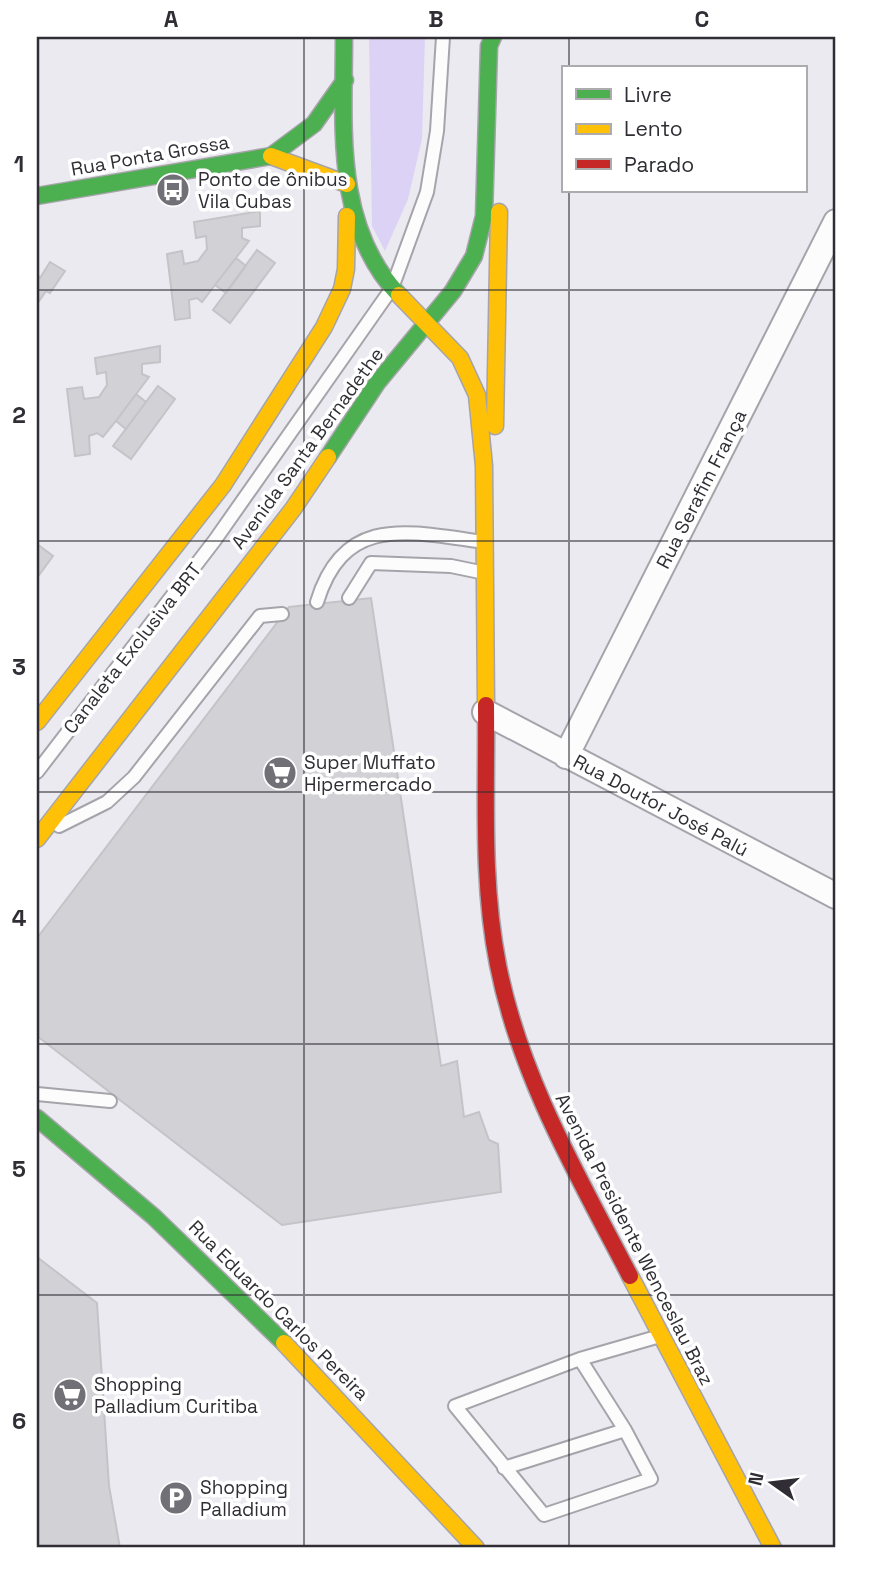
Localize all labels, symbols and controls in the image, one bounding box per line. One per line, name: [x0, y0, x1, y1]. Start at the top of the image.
text: A: [164, 4, 179, 34]
text: B: [428, 4, 444, 34]
text: C: [695, 4, 709, 34]
legend: [562, 66, 806, 192]
text: Livre: [624, 81, 672, 108]
text: Lento: [624, 115, 683, 142]
street label: Rua Ponta Grossa: [69, 129, 231, 182]
text: 1: [14, 149, 24, 179]
text: Parado: [624, 151, 694, 178]
place label: Ponto de ônibus Vila Cubas: [198, 167, 348, 214]
bus stop icon: Ponto de ônibus Vila Cubas: [154, 171, 192, 209]
street label: Avenida Santa Bernadethe: [226, 342, 389, 554]
text: 2: [12, 400, 26, 430]
street label: Rua Serafim França: [651, 405, 752, 573]
street label: Canaleta Exclusiva BRT: [58, 558, 207, 739]
text: 3: [12, 652, 26, 682]
street label: Rua Doutor José Palú: [569, 749, 753, 862]
place label: Super Muffato Hipermercado: [304, 750, 436, 797]
supermarket icon: Super Muffato Hipermercado: [261, 754, 299, 792]
text: 4: [12, 903, 27, 933]
street label: Avenida Presidente Wenceslau Braz: [550, 1089, 719, 1389]
text: 5: [12, 1154, 26, 1184]
street label: Rua Eduardo Carlos Pereira: [183, 1215, 374, 1406]
place label: Shopping Palladium Curitiba: [94, 1372, 258, 1419]
supermarket icon: Shopping Palladium Curitiba: [51, 1376, 89, 1414]
text: 6: [12, 1406, 26, 1436]
north arrow: [736, 1448, 806, 1518]
text: N: [742, 1470, 770, 1488]
place label: Shopping Palladium: [200, 1475, 288, 1522]
parking icon: Shopping Palladium: [157, 1479, 195, 1517]

